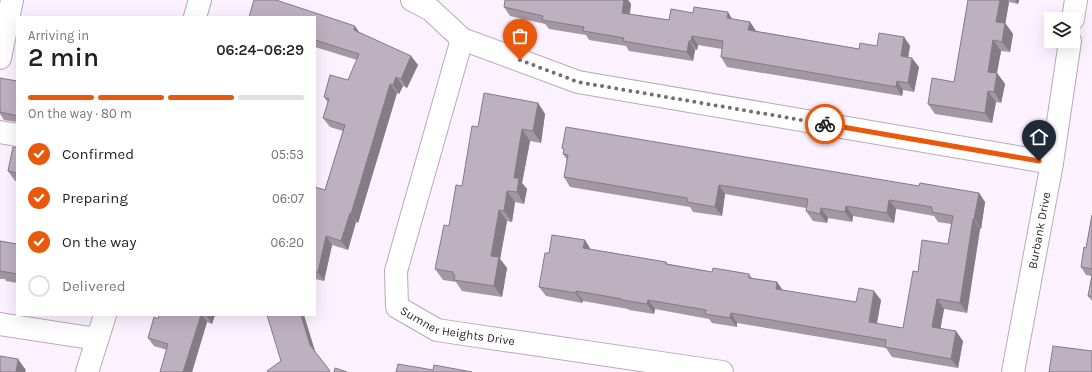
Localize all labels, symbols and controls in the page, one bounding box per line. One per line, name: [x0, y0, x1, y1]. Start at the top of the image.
map controls: [1044, 12, 1080, 48]
button: layers: [1044, 12, 1080, 48]
pin: [503, 19, 537, 60]
icon: bag: [509, 25, 531, 47]
text: Arriving in: [28, 28, 89, 43]
text: 06:24–06:29: [216, 41, 304, 59]
text: 2 min: [28, 42, 99, 73]
courier: [805, 104, 845, 144]
text: On the way · 80 m: [28, 106, 132, 121]
icon: bike: [814, 113, 836, 135]
pin: [1022, 120, 1056, 161]
icon: home: [1028, 126, 1050, 148]
icon: check: [28, 143, 50, 165]
text: Confirmed: [62, 145, 134, 163]
text: 05:53: [271, 147, 304, 162]
icon: check: [28, 187, 50, 209]
text: Preparing: [62, 189, 128, 207]
text: 06:07: [272, 191, 304, 206]
street label: Burbank Drive: [1025, 191, 1053, 270]
icon: check: [28, 231, 50, 253]
text: On the way: [62, 233, 136, 251]
text: 06:20: [271, 235, 304, 250]
text: Delivered: [62, 277, 126, 295]
street label: Sumner Heights Drive: [398, 303, 516, 348]

